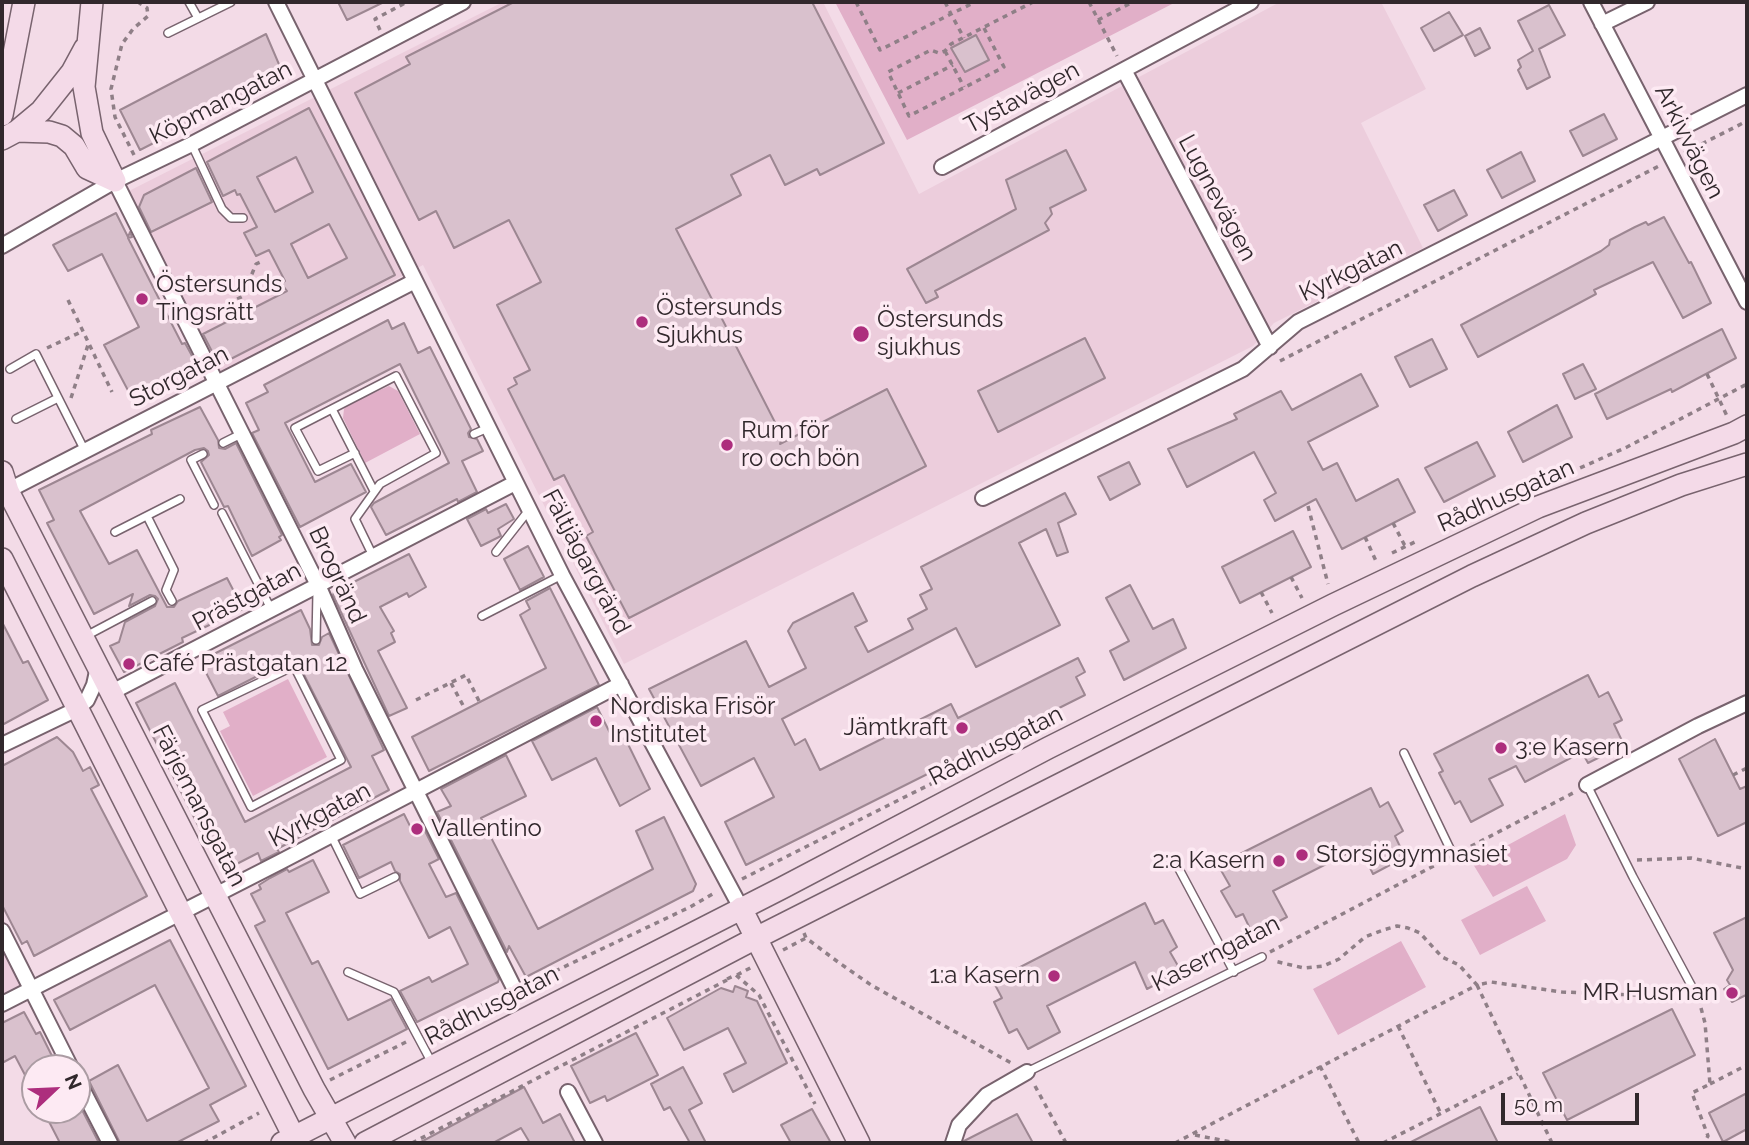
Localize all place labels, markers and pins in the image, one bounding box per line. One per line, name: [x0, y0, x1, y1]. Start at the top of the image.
place label: Östersunds Tingsrätt: [156, 271, 282, 327]
marker: Östersunds Tingsrätt: [134, 291, 150, 307]
place label: Östersunds Sjukhus: [656, 294, 782, 350]
place label: Östersunds sjukhus: [877, 306, 1003, 362]
marker: Östersunds Sjukhus: [634, 314, 650, 330]
marker: Östersunds sjukhus: [851, 324, 871, 344]
place label: Rum för ro och bön: [741, 417, 860, 473]
marker: Rum för ro och bön: [719, 437, 735, 453]
place label: Café Prästgatan 12: [143, 650, 348, 678]
marker: Café Prästgatan 12: [121, 656, 137, 672]
place label: Nordiska Frisör Institutet: [610, 693, 775, 749]
marker: Nordiska Frisör Institutet: [588, 713, 604, 729]
place label: Jämtkraft: [844, 714, 948, 742]
marker: Jämtkraft: [954, 720, 970, 736]
place label: 3:e Kasern: [1515, 734, 1629, 762]
marker: 3:e Kasern: [1493, 740, 1509, 756]
place label: Vallentino: [431, 815, 542, 843]
marker: Vallentino: [409, 821, 425, 837]
place label: Storsjögymnasiet: [1316, 841, 1508, 869]
place label: 2:a Kasern: [1152, 847, 1265, 875]
marker: Storsjögymnasiet: [1294, 847, 1310, 863]
marker: 2:a Kasern: [1271, 853, 1287, 869]
place label: 1:a Kasern: [929, 962, 1040, 990]
marker: 1:a Kasern: [1046, 968, 1062, 984]
place label: MR Husman: [1582, 979, 1718, 1007]
marker: MR Husman: [1724, 985, 1740, 1001]

